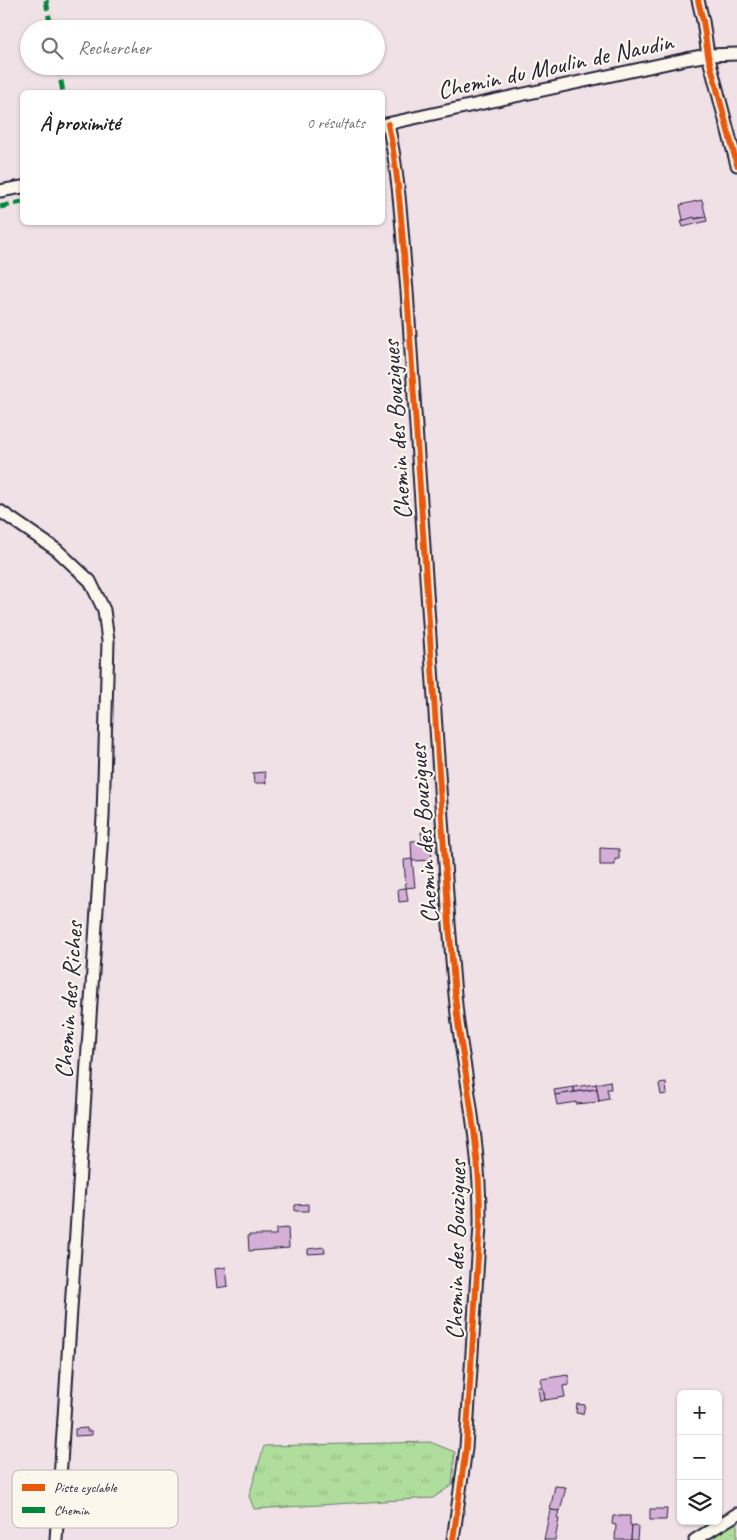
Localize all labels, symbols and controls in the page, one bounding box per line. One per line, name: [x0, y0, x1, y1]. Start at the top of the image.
search box: [20, 20, 385, 75]
street label: Chemin du Moulin de Naudin: [434, 25, 678, 107]
icon: search: [38, 34, 66, 62]
text: Rechercher: [78, 36, 151, 60]
text: À proximité: [40, 110, 120, 136]
text: 0 résultats: [306, 113, 365, 133]
street label: Chemin des Bouzigues: [375, 337, 419, 521]
street label: Chemin des Bouzigues: [402, 741, 446, 925]
street label: Chemin des Riches: [48, 918, 91, 1080]
street label: Chemin des Bouzigues: [438, 1157, 474, 1340]
map controls: [677, 1390, 722, 1525]
button: +: [677, 1390, 722, 1435]
button: −: [677, 1435, 722, 1480]
legend: [12, 1470, 178, 1528]
text: Piste cyclable: [54, 1479, 118, 1496]
button: layers: [677, 1480, 722, 1525]
text: Chemin: [54, 1502, 90, 1519]

